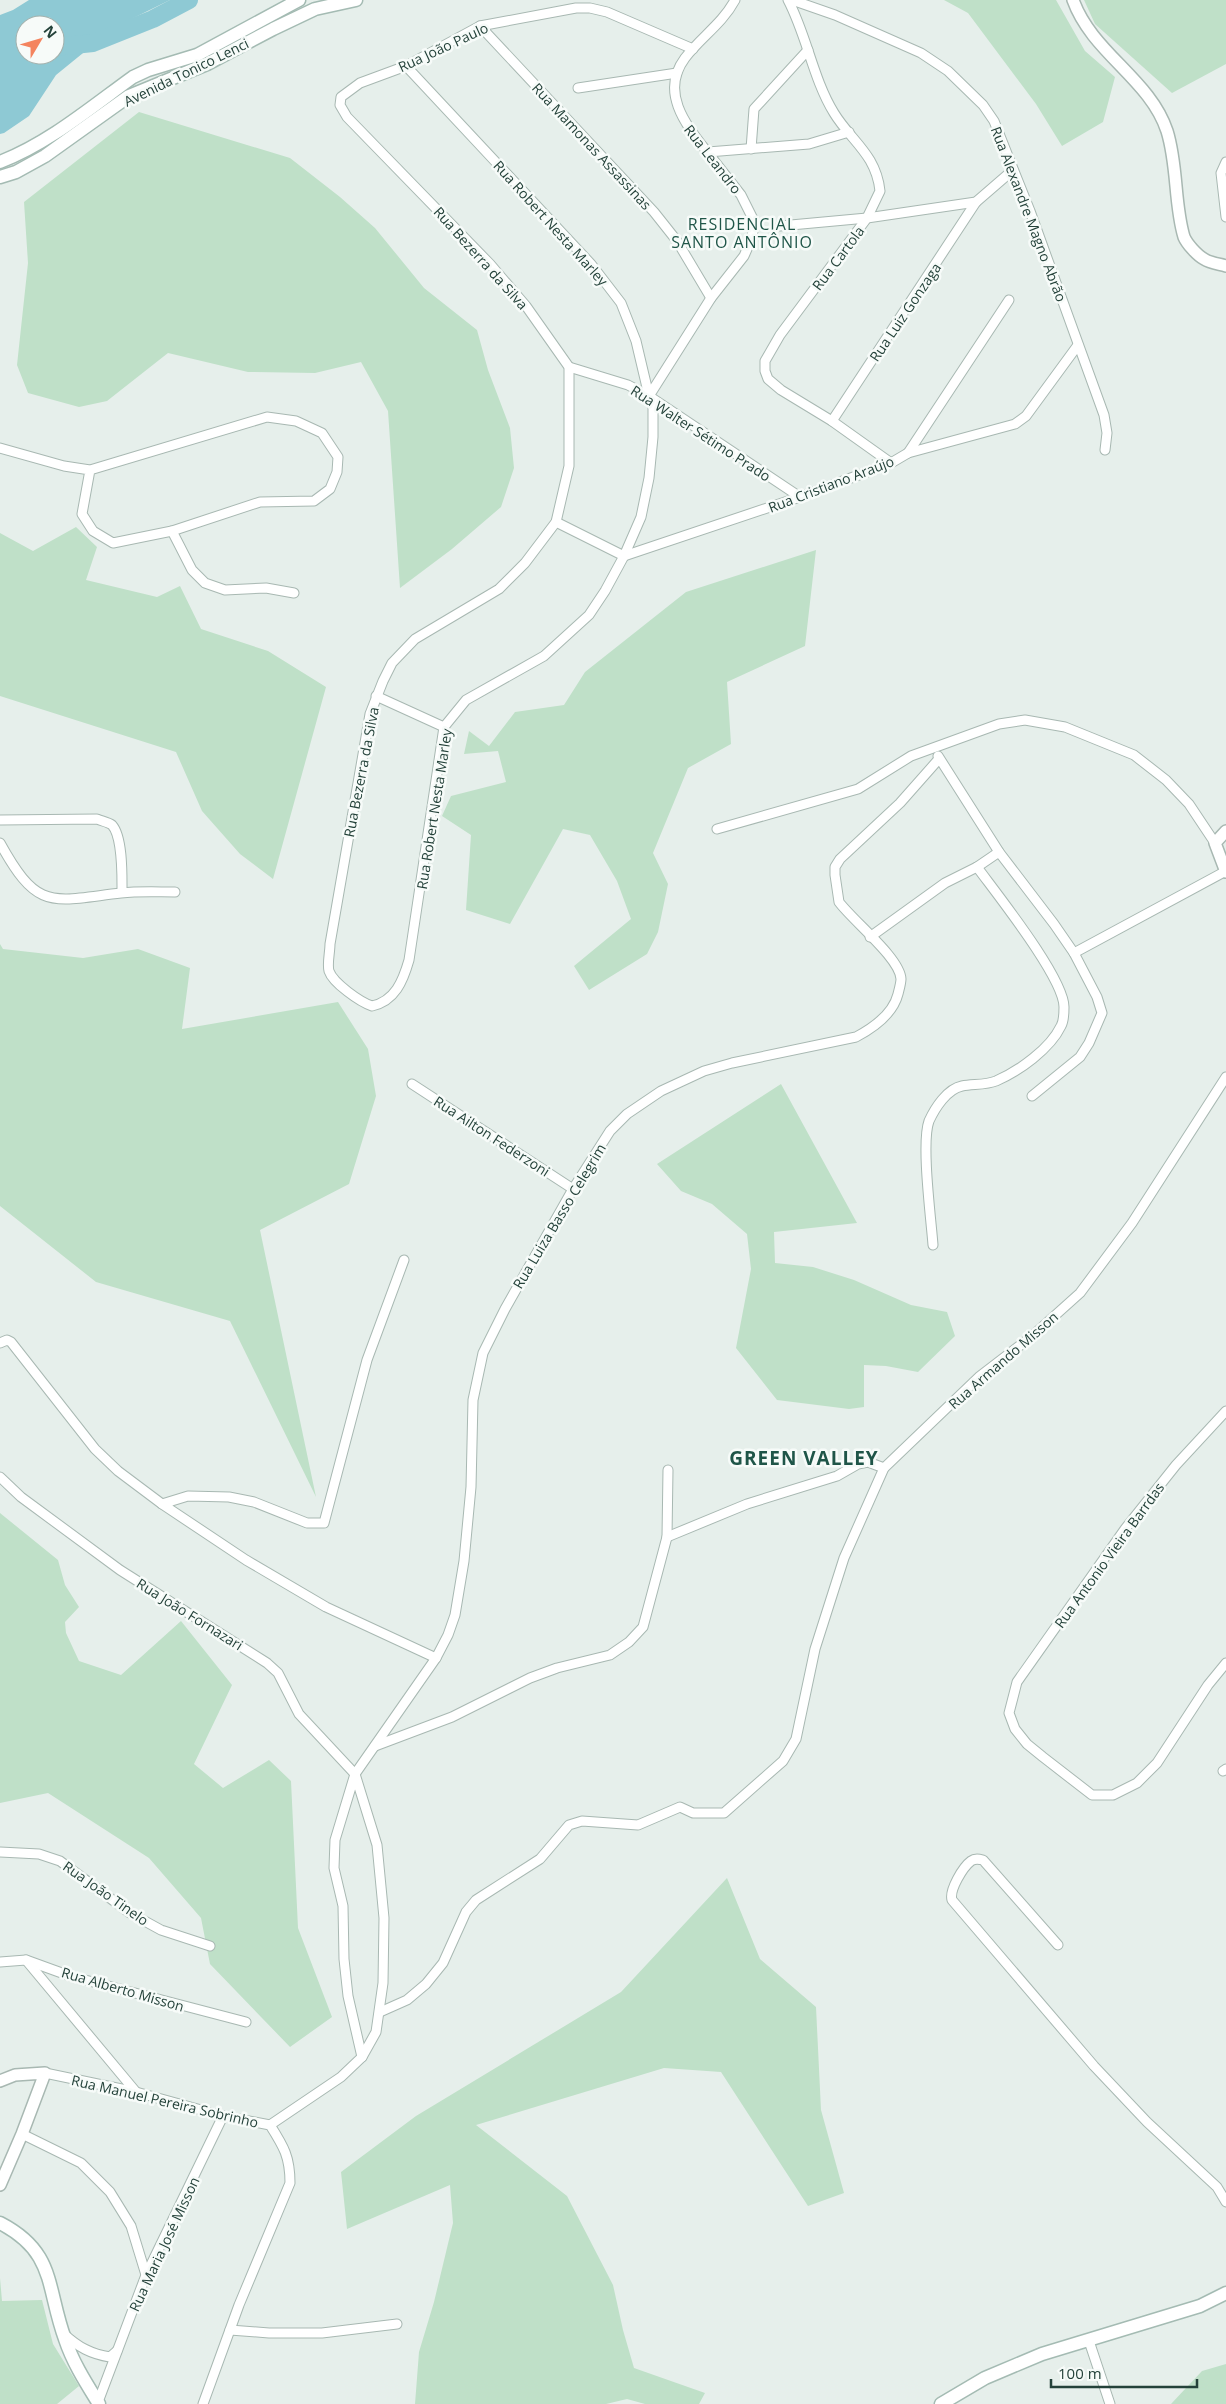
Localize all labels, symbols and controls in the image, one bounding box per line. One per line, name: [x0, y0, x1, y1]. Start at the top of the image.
north arrow: [15, 15, 65, 65]
street label: Rua João Paulo: [395, 18, 491, 76]
text: N: [40, 21, 62, 42]
street label: Avenida Tonico Lenci: [120, 33, 252, 111]
street label: Rua Mamonas Assassinas: [528, 78, 656, 214]
street label: Rua Leandro: [680, 120, 746, 198]
street label: Rua Alexandre Magno Abrão: [987, 124, 1071, 304]
street label: Rua Robert Nesta Marley: [490, 156, 613, 290]
street label: Rua Bezerra da Silva: [430, 202, 532, 314]
district label: RESIDENCIAL SANTO ANTÔNIO: [671, 213, 813, 253]
street label: Rua Cartola: [808, 222, 868, 294]
street label: Rua Luiz Gonzaga: [865, 259, 945, 365]
street label: Rua Walter Sétimo Prado: [627, 381, 775, 485]
street label: Rua Cristiano Araújo: [765, 451, 897, 517]
street label: Rua Bezerra da Silva: [339, 705, 383, 839]
street label: Rua Robert Nesta Marley: [412, 726, 456, 891]
street label: Rua Ailton Federzoni: [430, 1091, 554, 1181]
street label: Rua Luiza Basso Celegrim: [508, 1140, 610, 1292]
street label: Rua Armando Misson: [944, 1307, 1062, 1413]
district label: GREEN VALLEY: [729, 1445, 879, 1471]
street label: Rua Antonio Vieira Barrdas: [1050, 1478, 1168, 1632]
street label: Rua João Fornazari: [133, 1574, 247, 1654]
street label: Rua João Tinelo: [59, 1856, 153, 1930]
street label: Rua Alberto Misson: [59, 1962, 187, 2016]
street label: Rua Manuel Pereira Sobrinho: [70, 2070, 260, 2132]
street label: Rua Maria José Misson: [124, 2174, 204, 2314]
scale bar: [1051, 2356, 1197, 2388]
text: 100 m: [1058, 2363, 1102, 2383]

